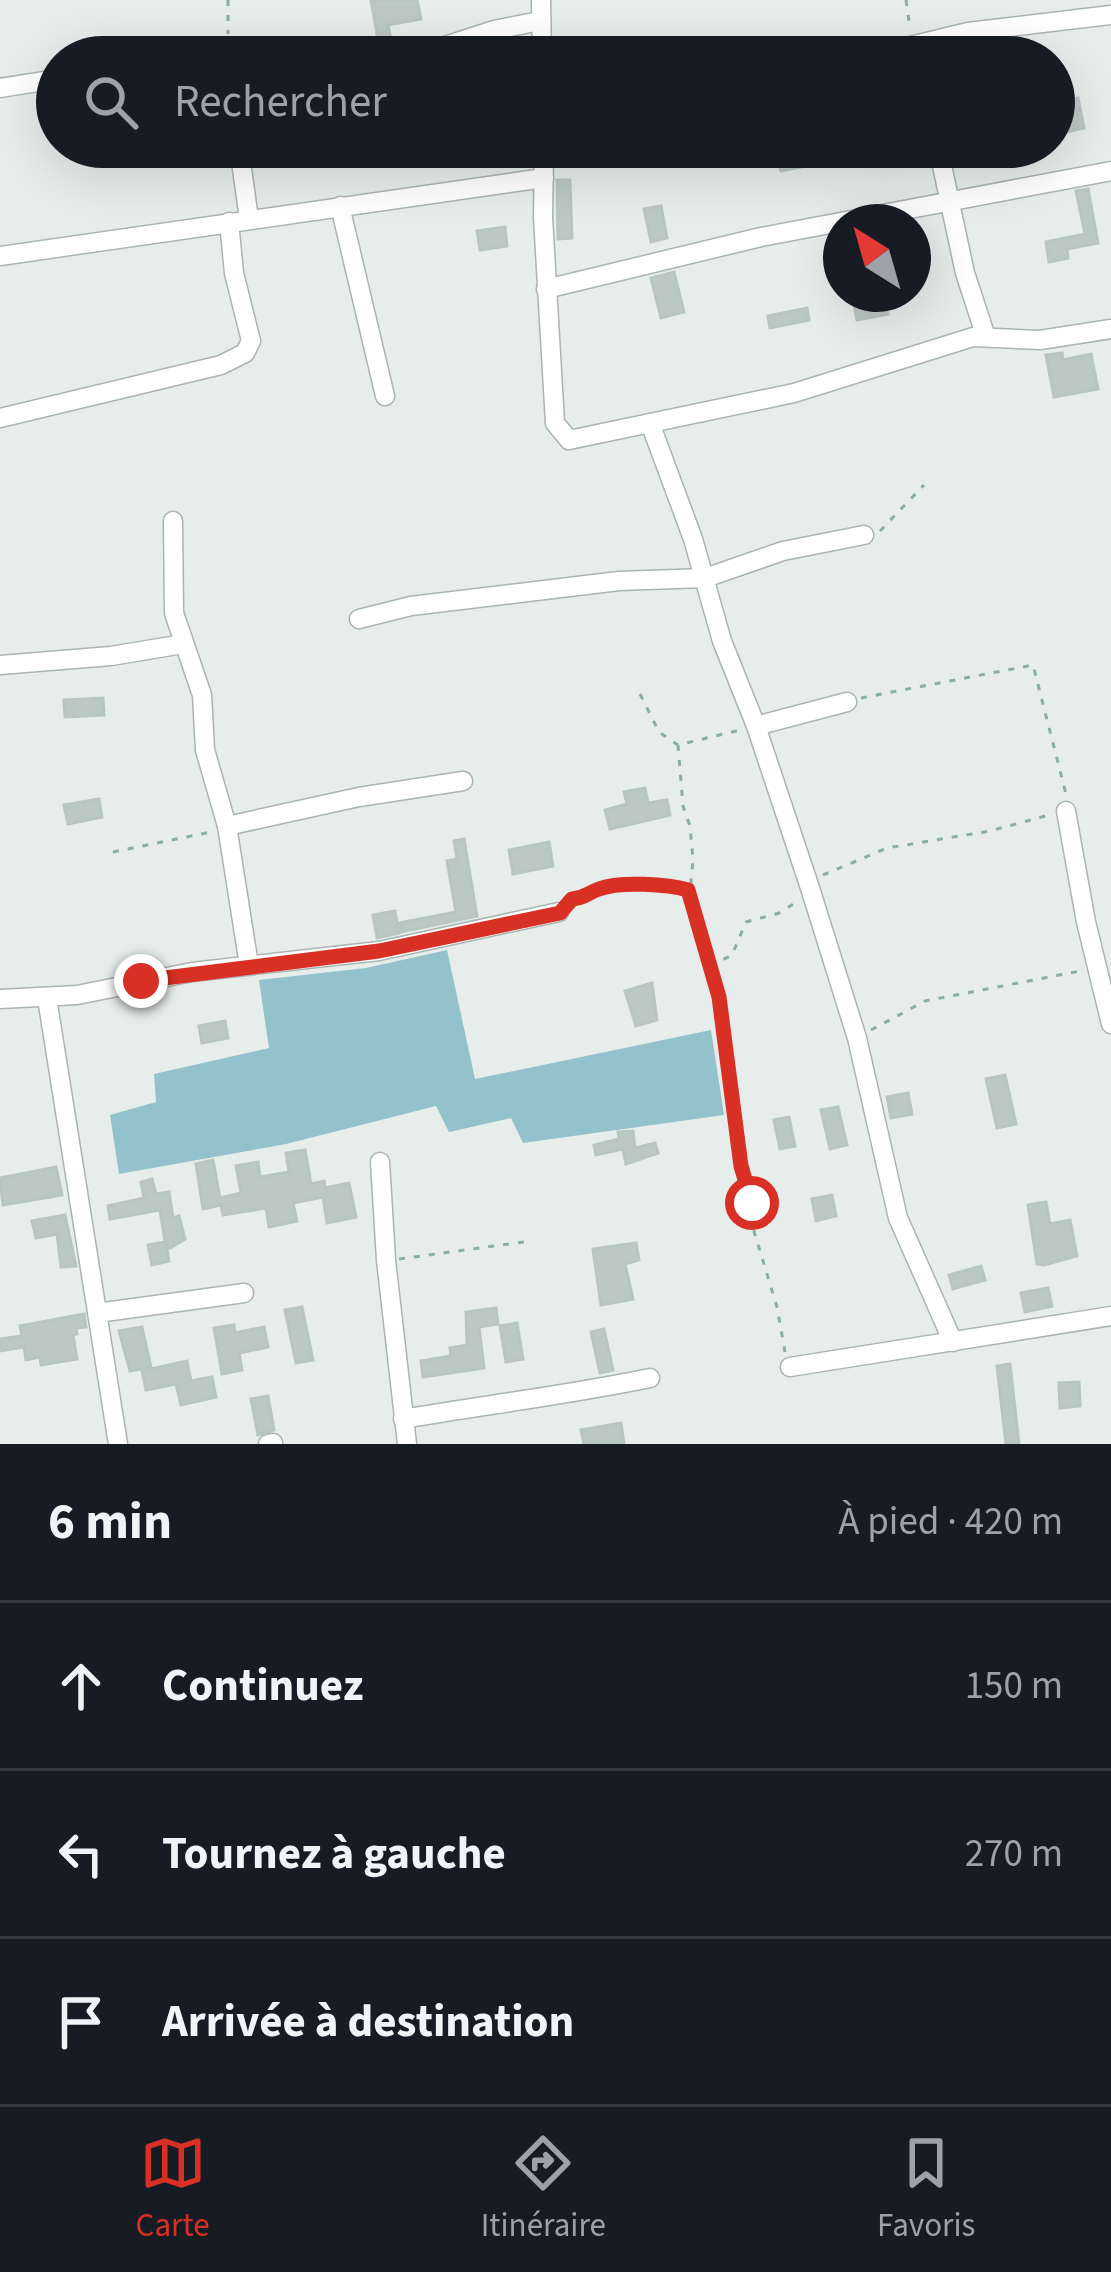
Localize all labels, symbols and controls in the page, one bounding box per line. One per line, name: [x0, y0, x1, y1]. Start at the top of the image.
search box: [36, 36, 1075, 168]
icon: search: [78, 69, 144, 135]
text: Rechercher: [174, 70, 387, 134]
north arrow: [823, 204, 931, 312]
route end: [114, 954, 168, 1008]
route start: [725, 1176, 779, 1230]
text: 6 min: [48, 1486, 172, 1558]
text: À pied · 420 m: [838, 1494, 1063, 1550]
icon: ahead: [48, 1653, 114, 1719]
text: Continuez: [162, 1654, 364, 1718]
text: 150 m: [965, 1658, 1063, 1714]
icon: left: [48, 1821, 114, 1887]
text: Tournez à gauche: [162, 1822, 506, 1886]
text: 270 m: [965, 1826, 1063, 1882]
icon: arrive: [48, 1989, 114, 2055]
text: Arrivée à destination: [162, 1990, 574, 2054]
tab: Carte: [136, 2130, 210, 2249]
tab: Itinéraire: [481, 2130, 606, 2249]
tab: Favoris: [877, 2130, 975, 2249]

